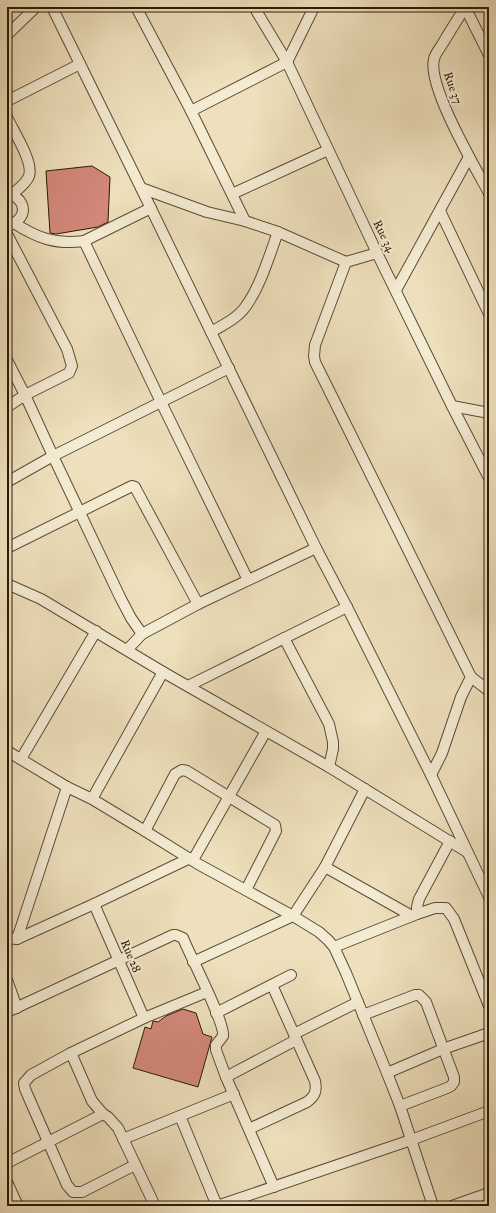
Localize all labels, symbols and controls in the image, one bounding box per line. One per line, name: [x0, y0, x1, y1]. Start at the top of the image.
street label: Rue 37: [441, 70, 465, 106]
street label: Rue 34: [370, 218, 398, 255]
street label: Rue 28: [118, 937, 144, 975]

